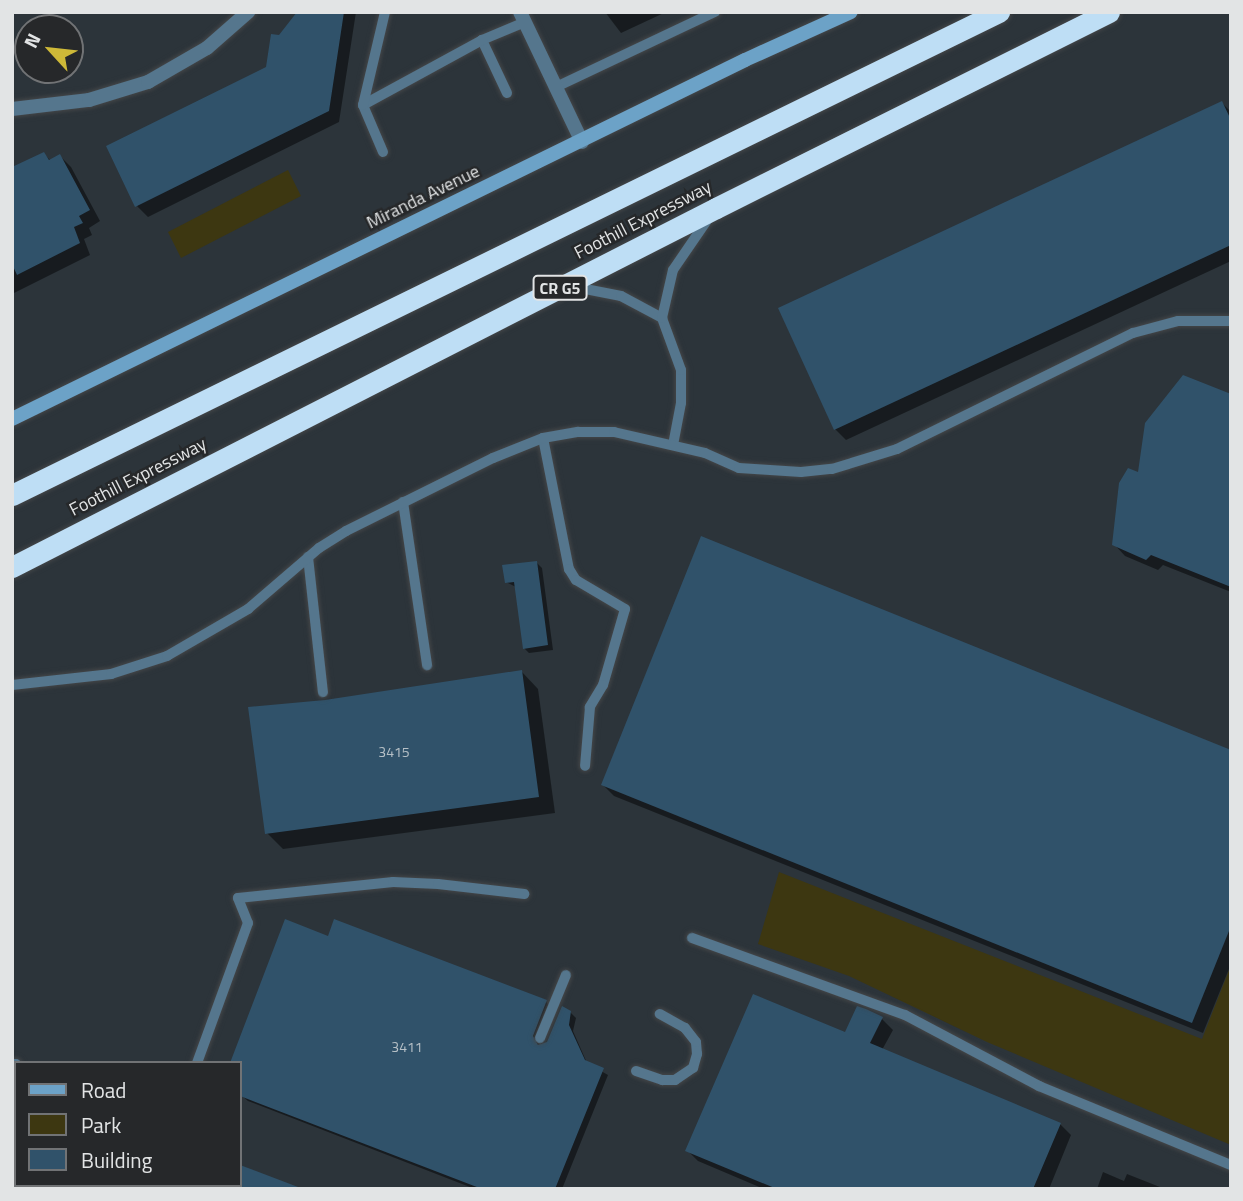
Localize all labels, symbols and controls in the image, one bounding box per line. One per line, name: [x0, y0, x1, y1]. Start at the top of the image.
north arrow: [14, 14, 84, 84]
text: N: [16, 28, 48, 53]
street label: Miranda Avenue: [363, 160, 483, 234]
street label: Foothill Expressway: [571, 176, 715, 264]
road number: CR G5: [532, 276, 588, 300]
street label: Foothill Expressway: [66, 433, 210, 521]
house number: 3415: [378, 744, 410, 760]
house number: 3411: [391, 1039, 423, 1055]
legend: [14, 1061, 242, 1187]
text: Road: [81, 1074, 126, 1106]
text: Park: [81, 1109, 121, 1141]
text: Building: [81, 1144, 152, 1176]

